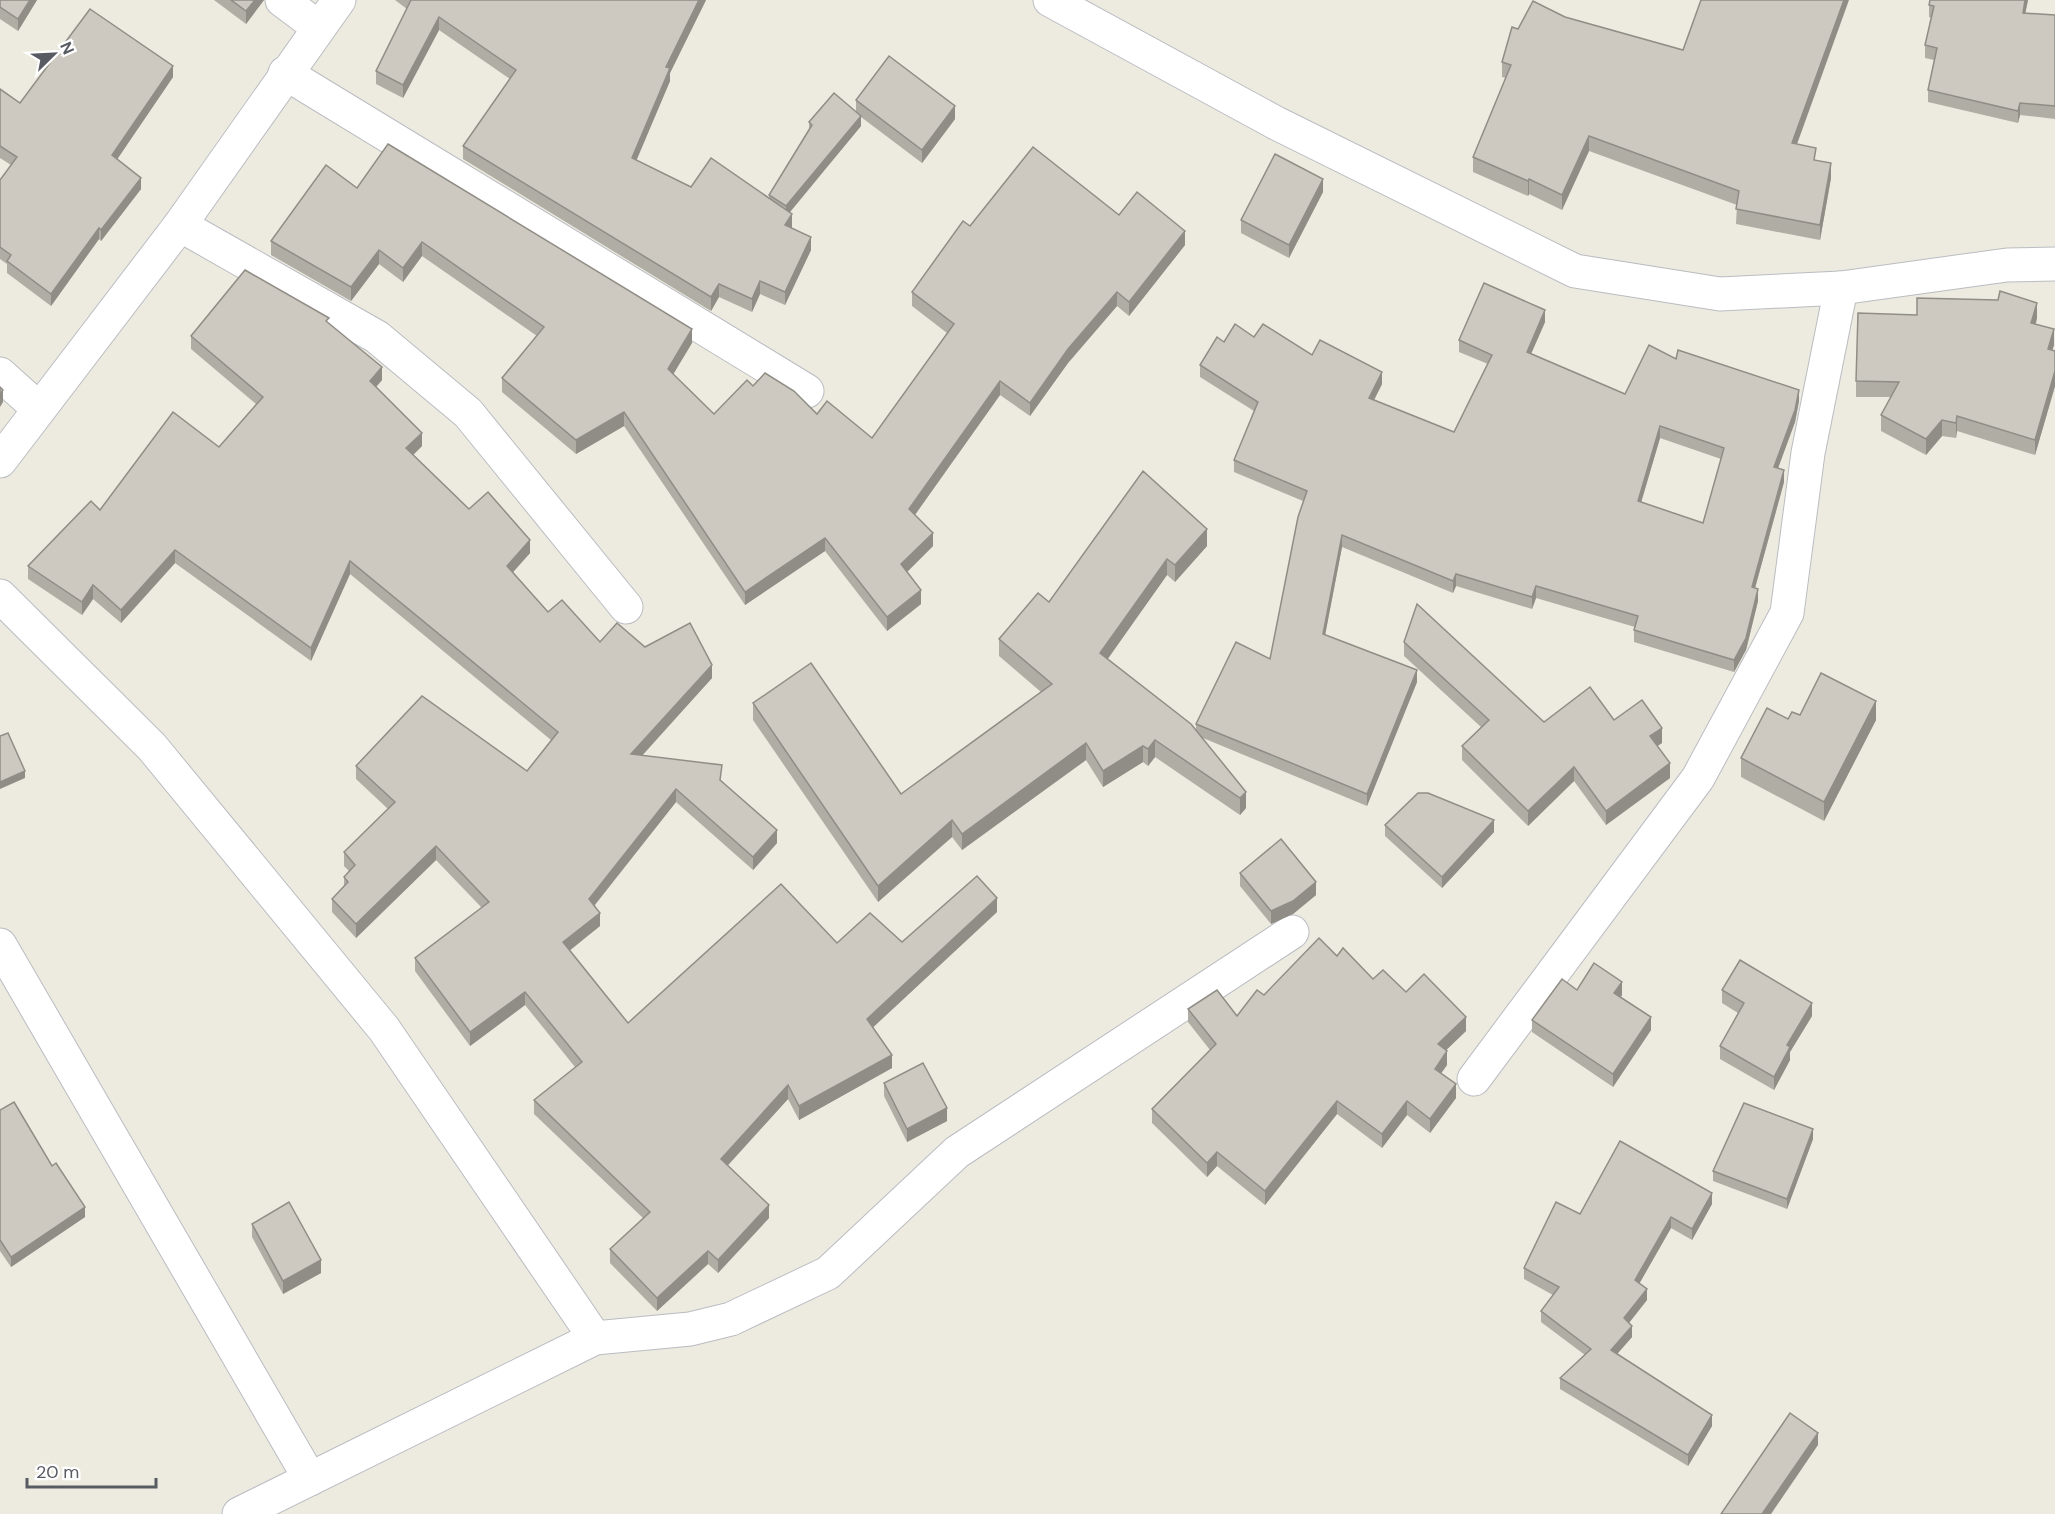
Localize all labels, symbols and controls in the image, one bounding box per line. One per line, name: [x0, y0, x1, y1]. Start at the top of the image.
north arrow: [24, 24, 84, 84]
text: N: [55, 39, 79, 58]
scale bar: [27, 1451, 156, 1489]
text: 20 m: [36, 1460, 79, 1484]

